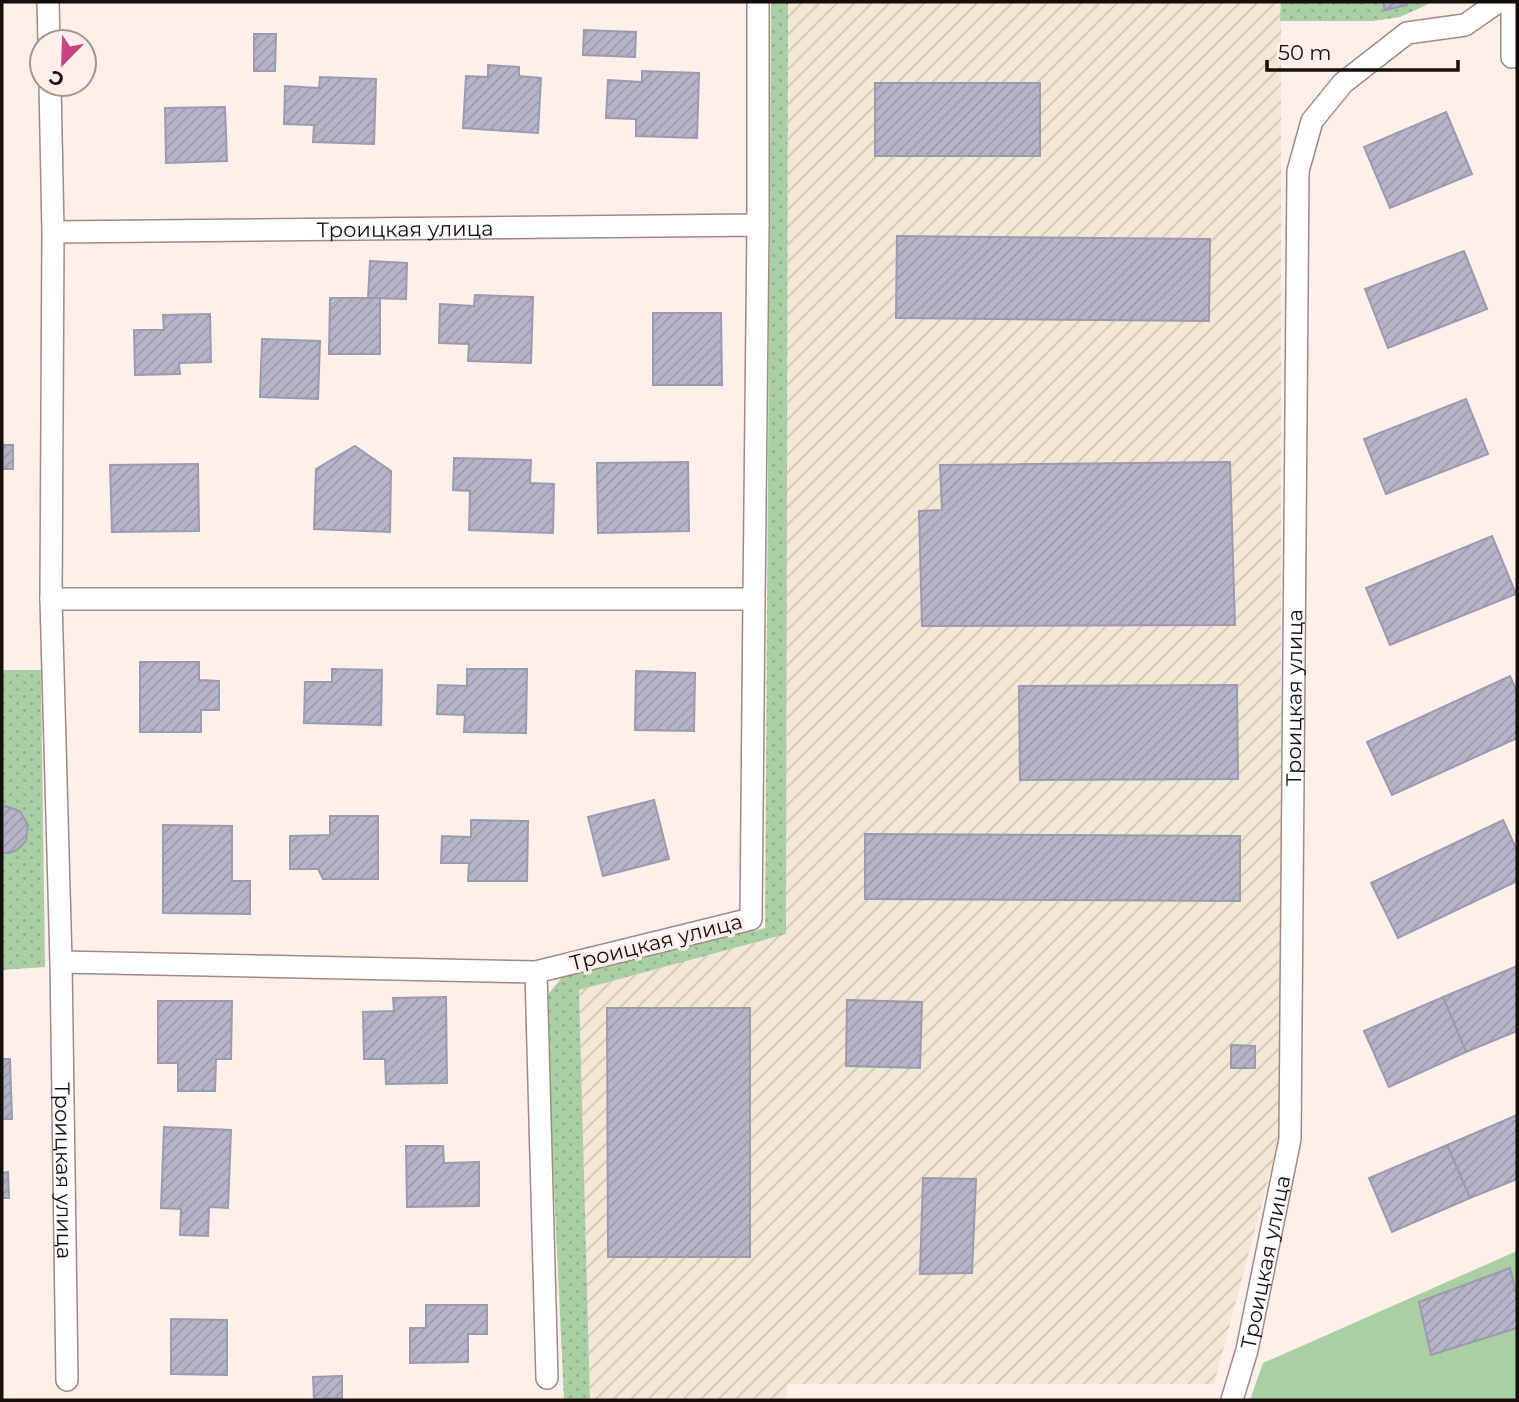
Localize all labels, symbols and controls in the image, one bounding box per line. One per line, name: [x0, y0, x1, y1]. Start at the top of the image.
north arrow: [28, 28, 98, 98]
scale bar: [1267, 28, 1458, 72]
text: 50 m: [1278, 40, 1332, 65]
text: С: [46, 65, 67, 91]
street label: Троицкая улица: [316, 215, 493, 242]
street label: Троицкая улица: [1280, 609, 1307, 786]
street label: Троицкая улица: [567, 909, 745, 975]
street label: Троицкая улица: [50, 1082, 78, 1259]
street label: Троицкая улица: [1235, 1173, 1295, 1351]

